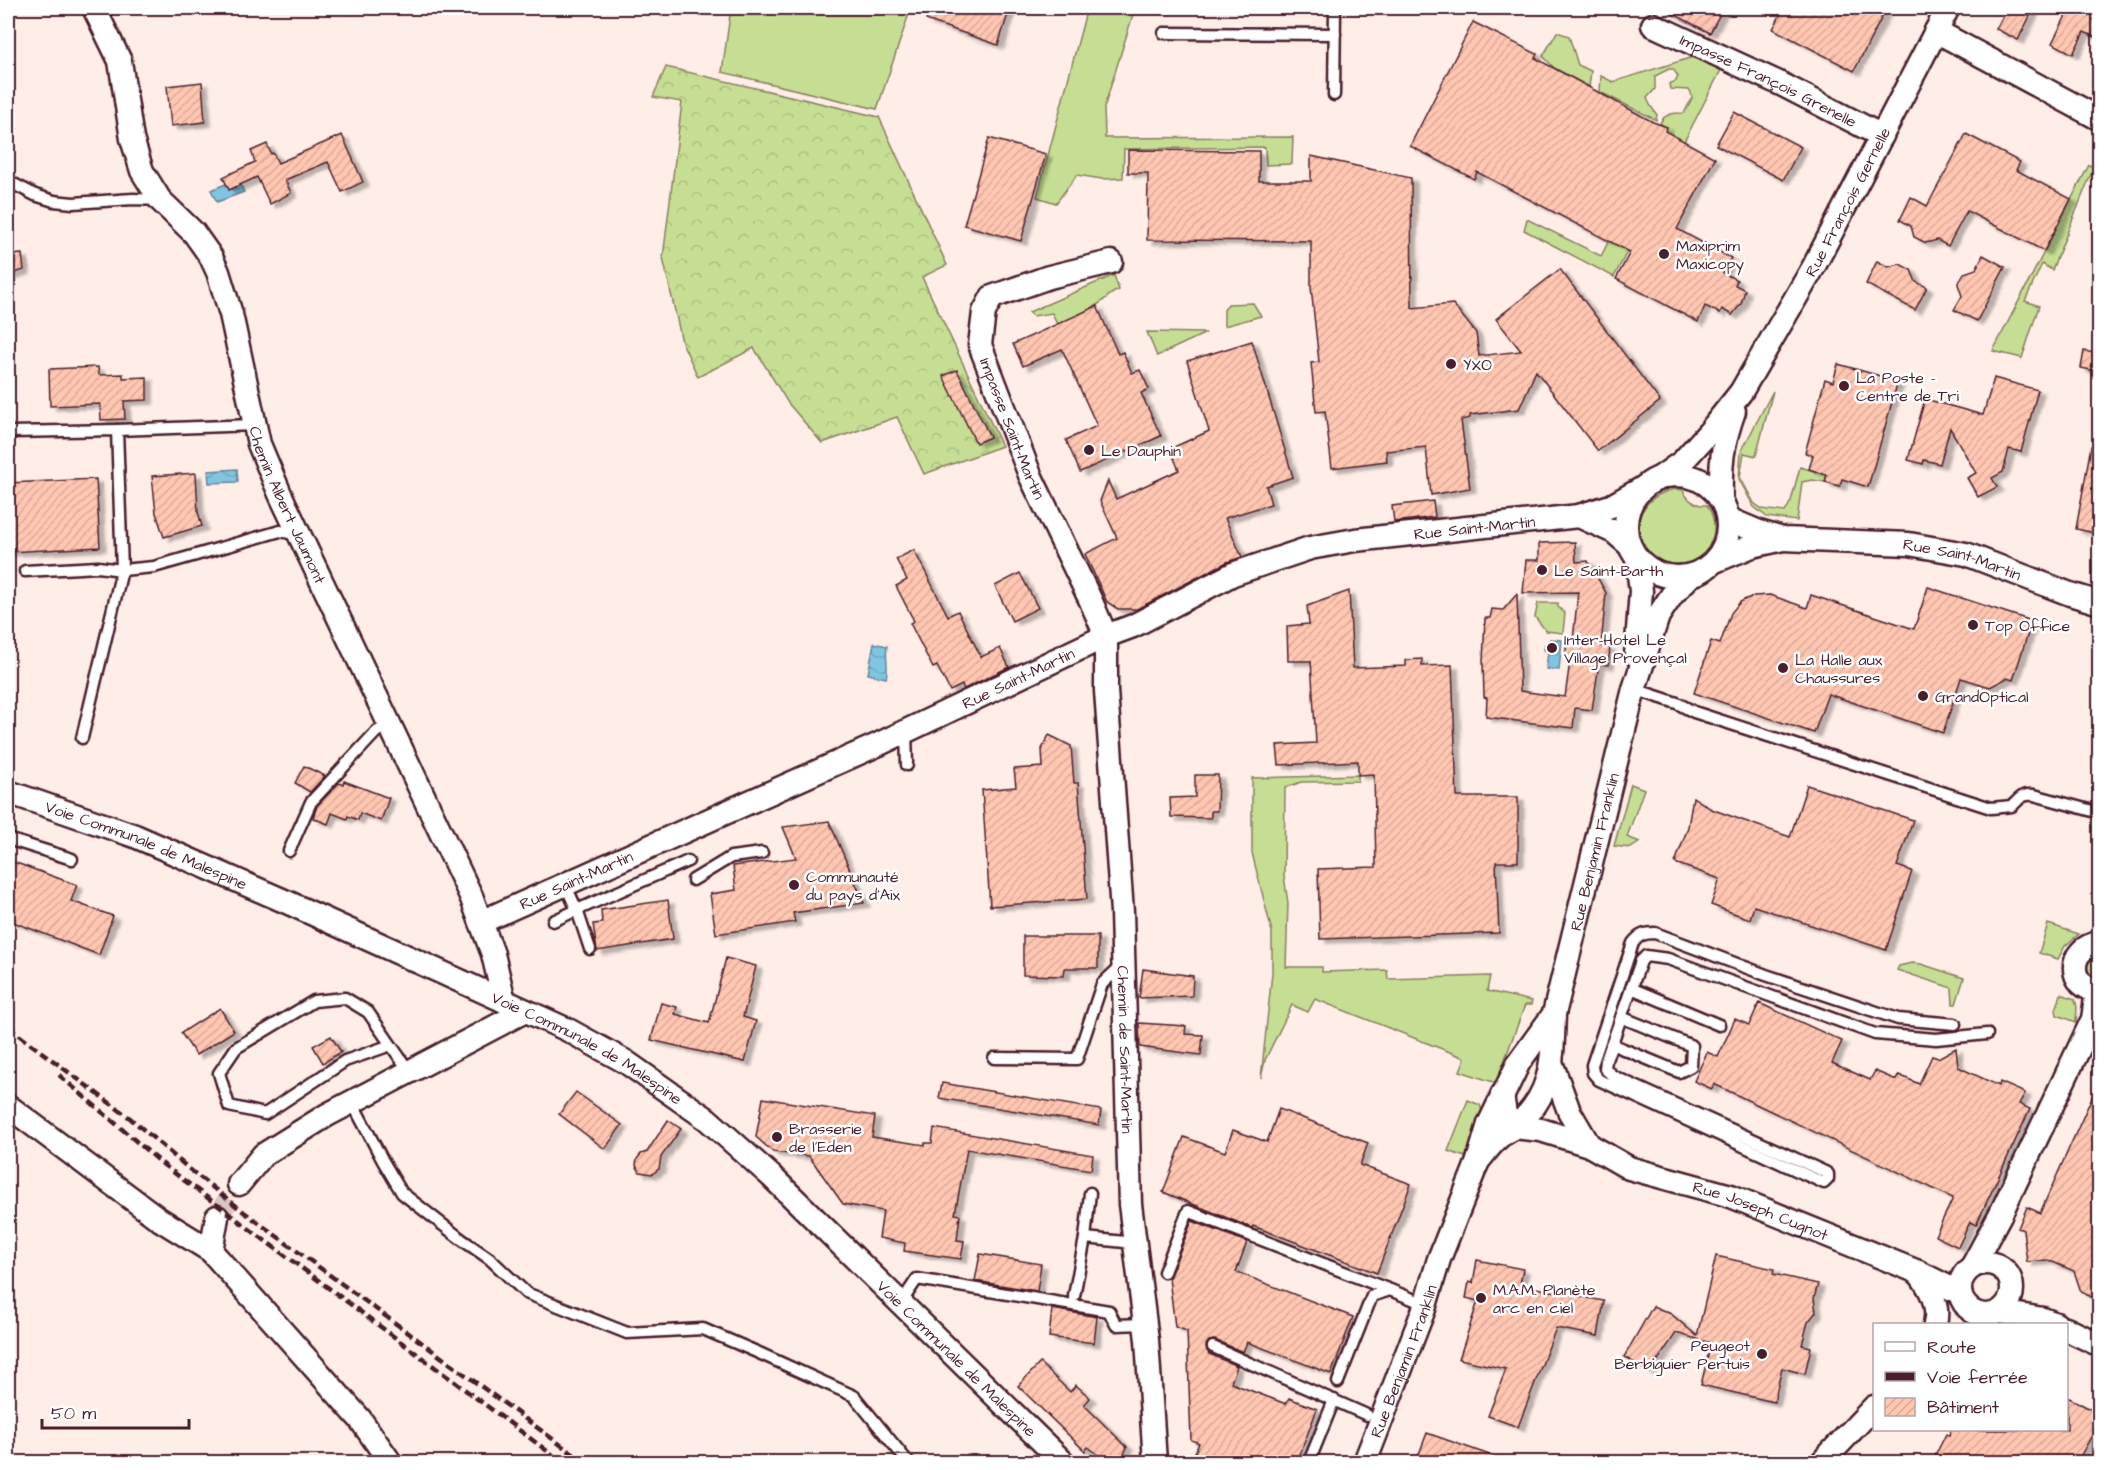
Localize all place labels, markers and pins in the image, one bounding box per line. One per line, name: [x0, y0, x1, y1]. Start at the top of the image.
place label: Maxiprim Maxicopy: [1676, 235, 1744, 276]
marker: Maxiprim Maxicopy: [1657, 247, 1671, 261]
place label: YXO: [1463, 354, 1492, 376]
marker: YXO: [1444, 357, 1458, 371]
place label: La Poste - Centre de Tri: [1856, 367, 1959, 407]
marker: La Poste - Centre de Tri: [1837, 379, 1851, 393]
place label: Le Dauphin: [1101, 440, 1181, 462]
marker: Le Dauphin: [1082, 443, 1096, 457]
place label: Le Saint-Barth: [1554, 560, 1663, 582]
marker: Le Saint-Barth: [1535, 563, 1549, 577]
place label: Top Office: [1985, 615, 2071, 637]
marker: Top Office: [1966, 618, 1980, 632]
place label: Inter-Hotel Le Village Provençal: [1564, 629, 1687, 670]
marker: Inter-Hotel Le Village Provençal: [1545, 641, 1559, 655]
place label: La Halle aux Chaussures: [1795, 649, 1883, 689]
marker: La Halle aux Chaussures: [1776, 661, 1790, 675]
place label: GrandOptical: [1935, 686, 2029, 708]
marker: GrandOptical: [1916, 689, 1930, 703]
place label: Communauté du pays d’Aix: [806, 866, 900, 907]
marker: Communauté du pays d’Aix: [787, 878, 801, 892]
place label: Brasserie de l'Eden: [789, 1118, 862, 1158]
marker: Brasserie de l'Eden: [770, 1130, 784, 1144]
place label: M.A.M. Planète arc en ciel: [1493, 1279, 1596, 1319]
marker: M.A.M. Planète arc en ciel: [1474, 1291, 1488, 1305]
place label: Peugeot Berbiguier Pertuis: [1614, 1335, 1751, 1376]
marker: Peugeot Berbiguier Pertuis: [1755, 1347, 1769, 1361]

